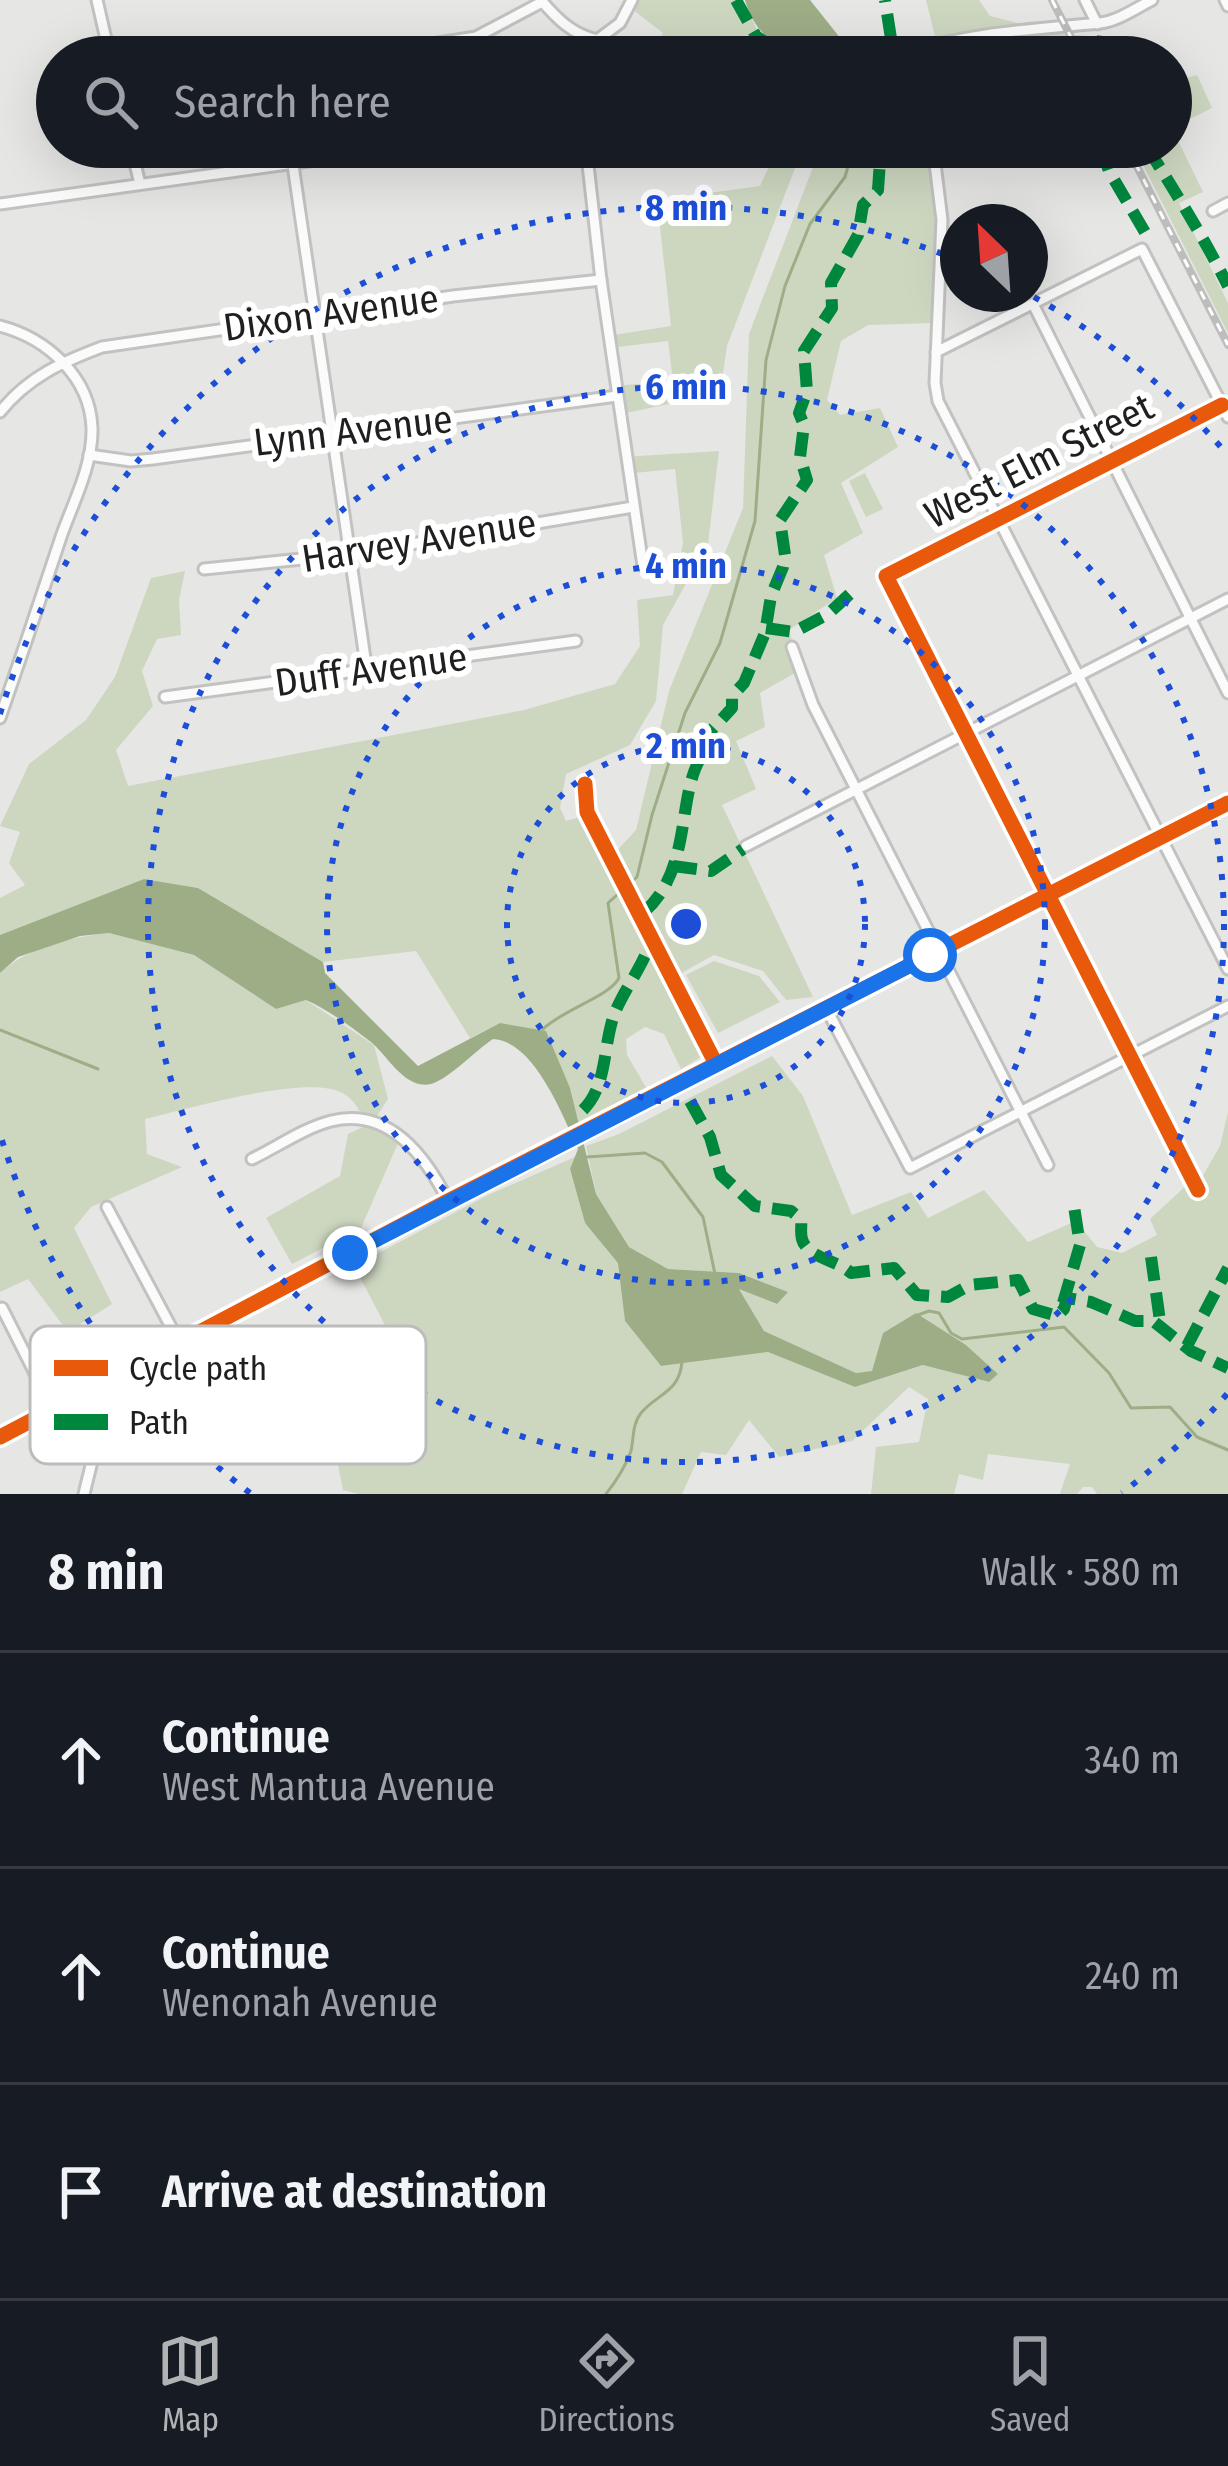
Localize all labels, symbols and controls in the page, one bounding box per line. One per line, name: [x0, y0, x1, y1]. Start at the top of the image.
search box: [36, 36, 1192, 168]
icon: search: [78, 69, 144, 135]
text: Search here: [174, 75, 391, 129]
text: 8 min: [645, 186, 727, 230]
north arrow: [940, 204, 1048, 312]
street label: Dixon Avenue: [221, 275, 441, 351]
text: 6 min: [645, 365, 727, 409]
street label: West Elm Street: [917, 384, 1161, 538]
street label: Lynn Avenue: [251, 396, 455, 466]
street label: Harvey Avenue: [299, 500, 539, 582]
text: 4 min: [645, 544, 727, 588]
street label: Duff Avenue: [272, 634, 470, 706]
text: 2 min: [645, 724, 726, 768]
centre of rings: [665, 903, 707, 945]
route start: [903, 928, 957, 982]
route end: [323, 1226, 377, 1280]
legend: [30, 1326, 426, 1464]
text: Cycle path: [129, 1349, 267, 1389]
text: Path: [129, 1403, 189, 1443]
text: 8 min: [48, 1541, 164, 1603]
text: Walk · 580 m: [981, 1549, 1180, 1595]
text: Continue: [162, 1710, 330, 1764]
icon: ahead: [48, 1727, 114, 1793]
text: 340 m: [1084, 1737, 1180, 1783]
text: West Mantua Avenue: [162, 1764, 495, 1810]
text: Continue: [162, 1926, 330, 1980]
icon: ahead: [48, 1943, 114, 2009]
text: 240 m: [1085, 1953, 1180, 1999]
text: Wenonah Avenue: [162, 1980, 438, 2026]
icon: arrive: [48, 2159, 114, 2225]
text: Arrive at destination: [162, 2165, 547, 2219]
tab: Map: [157, 2328, 223, 2440]
tab: Directions: [538, 2328, 675, 2440]
tab: Saved: [990, 2328, 1070, 2440]

